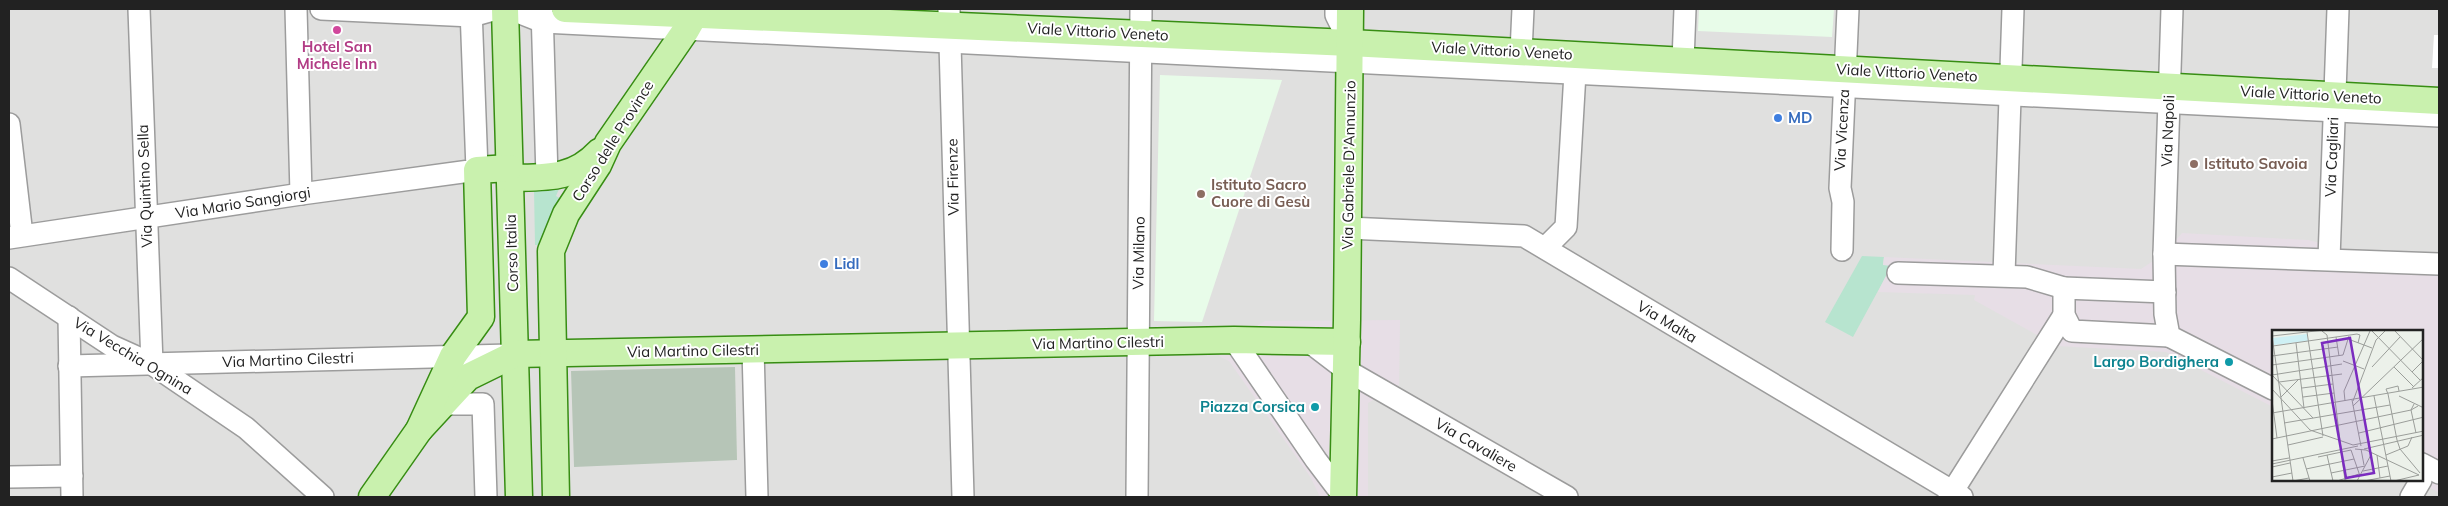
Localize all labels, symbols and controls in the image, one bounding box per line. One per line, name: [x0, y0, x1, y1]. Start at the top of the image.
street label: Viale Vittorio Veneto: [1027, 18, 1169, 45]
marker: Hotel San Michele Inn: [331, 24, 343, 36]
place label: Hotel San Michele Inn: [297, 37, 377, 73]
street label: Viale Vittorio Veneto: [1431, 37, 1573, 64]
street label: Viale Vittorio Veneto: [1836, 59, 1978, 86]
street label: Corso delle Province: [568, 77, 658, 205]
street label: Via Gabriele D'Annunzio: [1338, 80, 1359, 250]
street label: Viale Vittorio Veneto: [2240, 81, 2382, 108]
street label: Via Vicenza: [1830, 89, 1853, 171]
street label: Via Napoli: [2157, 95, 2178, 167]
place label: MD: [1788, 108, 1812, 127]
marker: MD: [1772, 112, 1784, 124]
street label: Via Cagliari: [2321, 117, 2342, 197]
street label: Via Quintino Sella: [133, 124, 156, 248]
street label: Via Firenze: [942, 138, 963, 216]
place label: Istituto Savoia: [2204, 154, 2308, 173]
marker: Istituto Savoia: [2188, 158, 2200, 170]
place label: Istituto Sacro Cuore di Gesù: [1211, 175, 1310, 211]
street label: Via Mario Sangiorgi: [174, 182, 312, 223]
marker: Istituto Sacro Cuore di Gesù: [1195, 188, 1207, 200]
street label: Corso Italia: [501, 214, 522, 292]
street label: Via Milano: [1128, 216, 1149, 290]
place label: Lidl: [834, 254, 860, 273]
marker: Lidl: [818, 258, 830, 270]
street label: Via Malta: [1634, 296, 1701, 347]
street label: Via Vecchia Ognina: [70, 313, 196, 399]
inset map: [2272, 330, 2423, 481]
street label: Via Martino Cilestri: [1032, 332, 1164, 353]
street label: Via Martino Cilestri: [627, 340, 759, 361]
street label: Via Martino Cilestri: [222, 348, 354, 371]
place label: Largo Bordighera: [2093, 352, 2219, 371]
marker: Largo Bordighera: [2223, 356, 2235, 368]
place label: Piazza Corsica: [1200, 397, 1305, 416]
marker: Piazza Corsica: [1309, 401, 1321, 413]
street label: Via Cavaliere: [1432, 413, 1521, 476]

